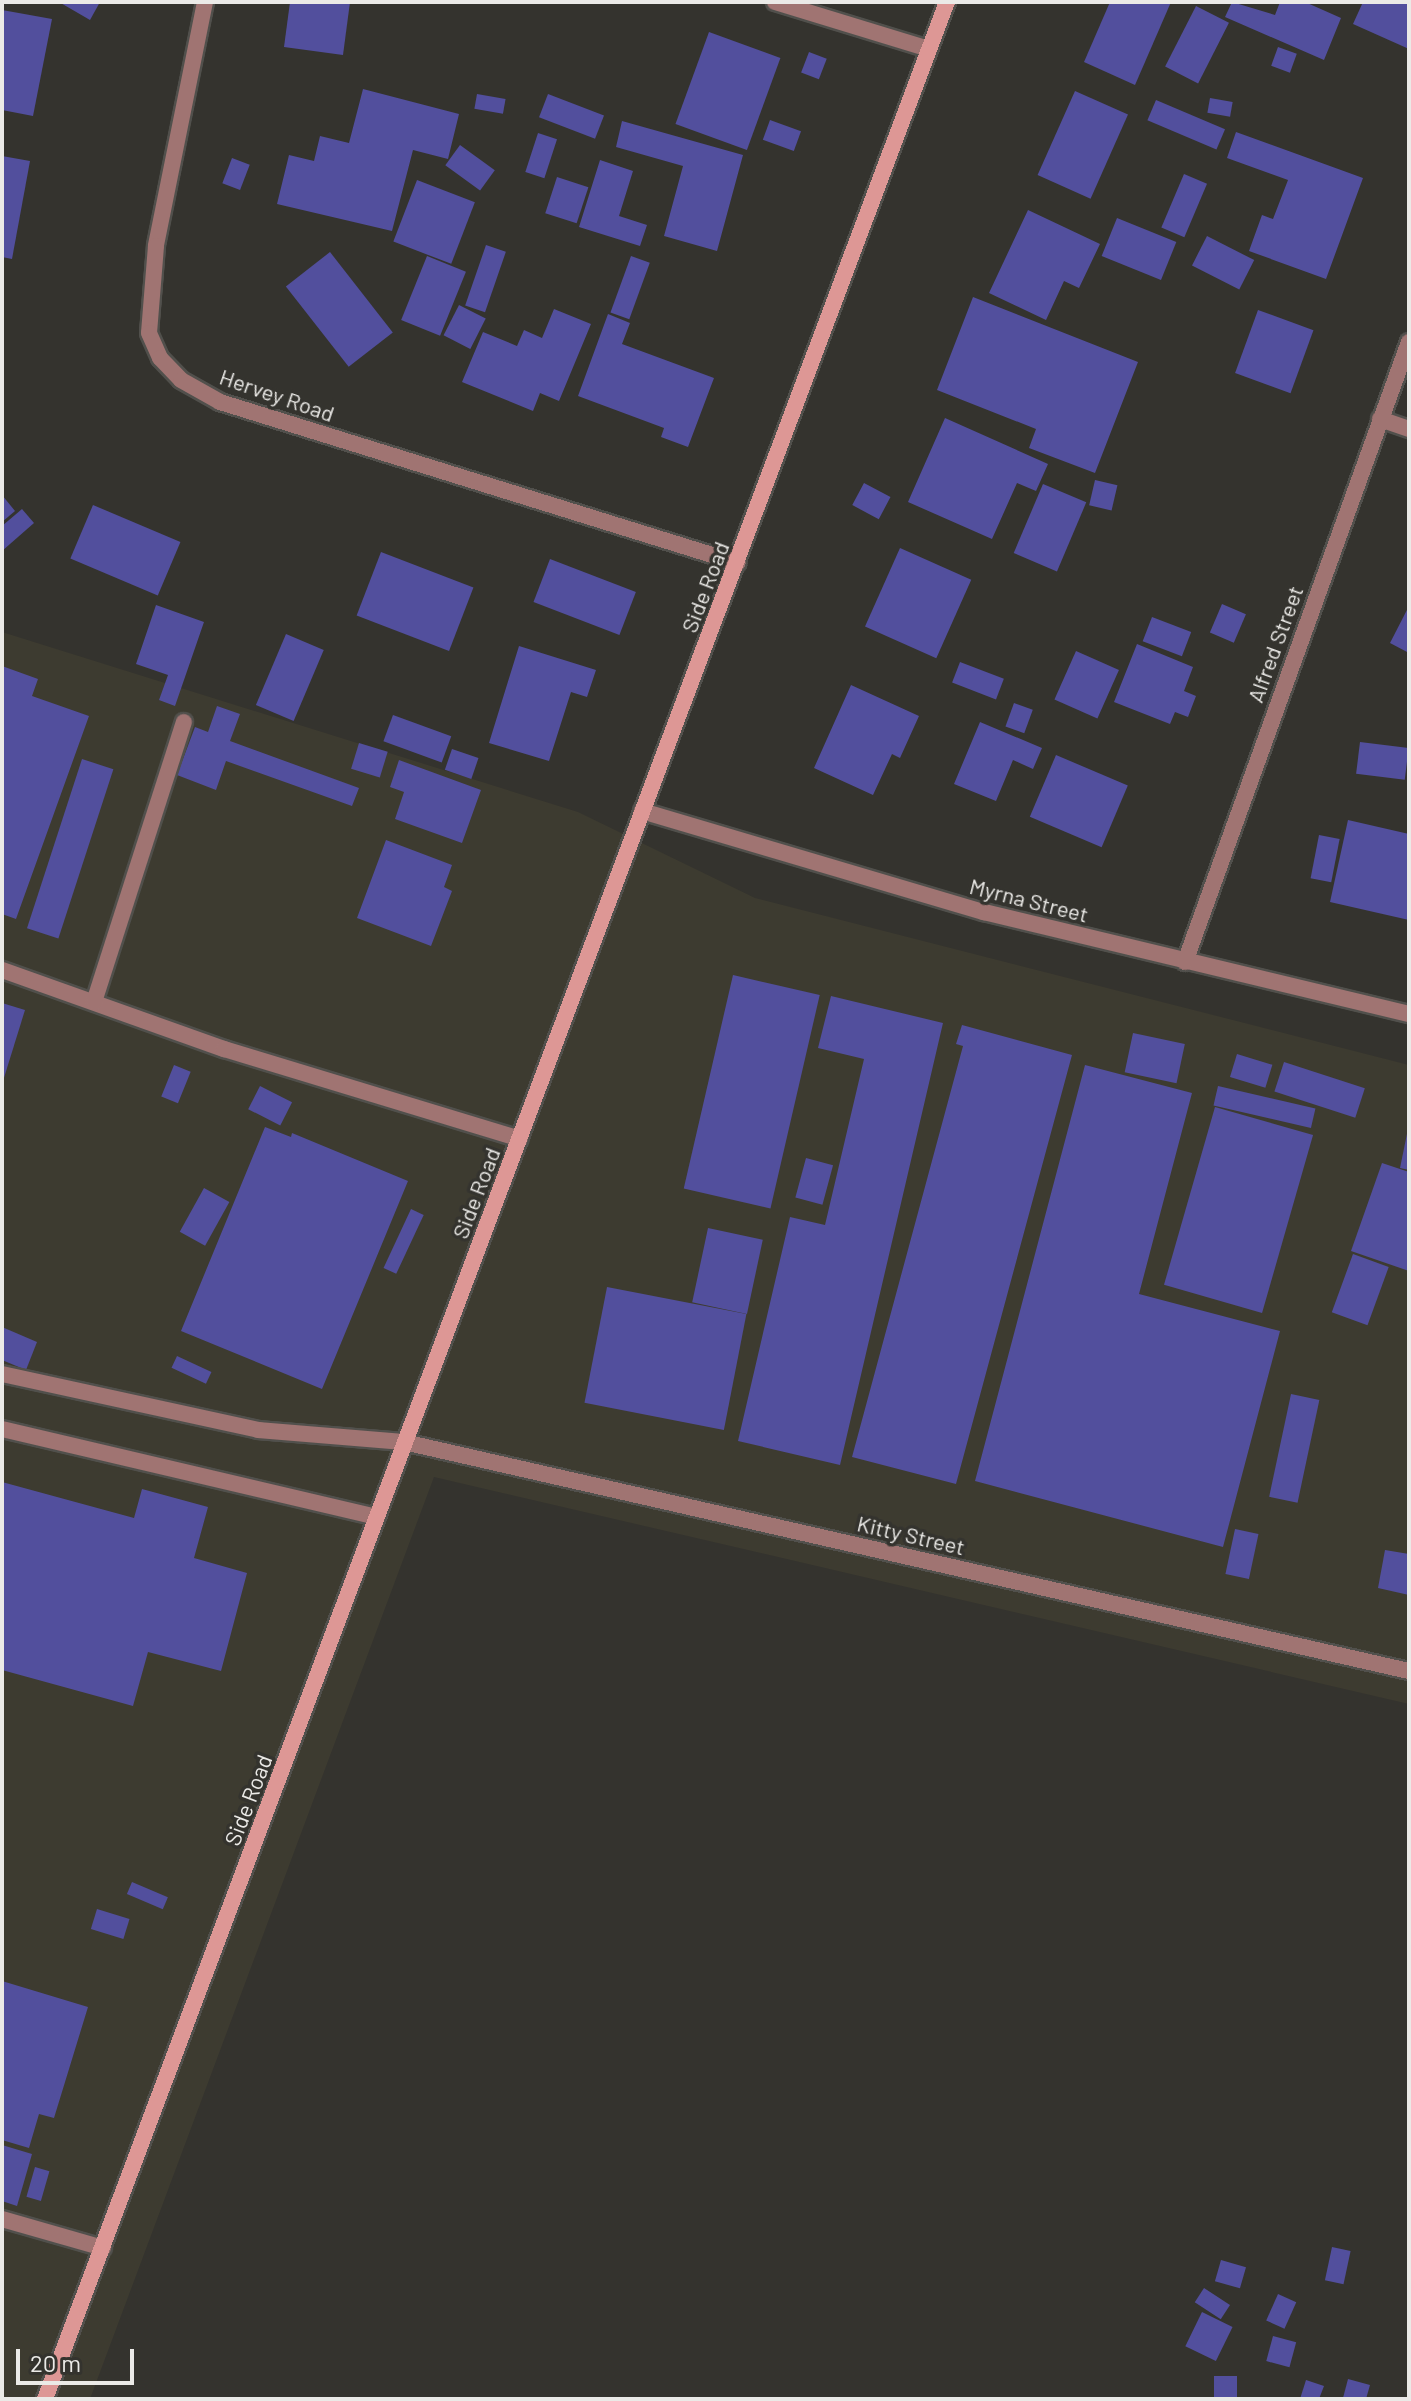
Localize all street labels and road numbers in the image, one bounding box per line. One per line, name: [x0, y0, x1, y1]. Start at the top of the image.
street label: Hervey Road: [216, 363, 338, 427]
street label: Side Road: [676, 538, 734, 636]
street label: Alfred Street: [1242, 582, 1308, 706]
street label: Myrna Street: [967, 873, 1091, 927]
street label: Side Road: [447, 1144, 505, 1242]
street label: Kitty Street: [855, 1510, 967, 1560]
street label: Side Road: [219, 1751, 277, 1849]

